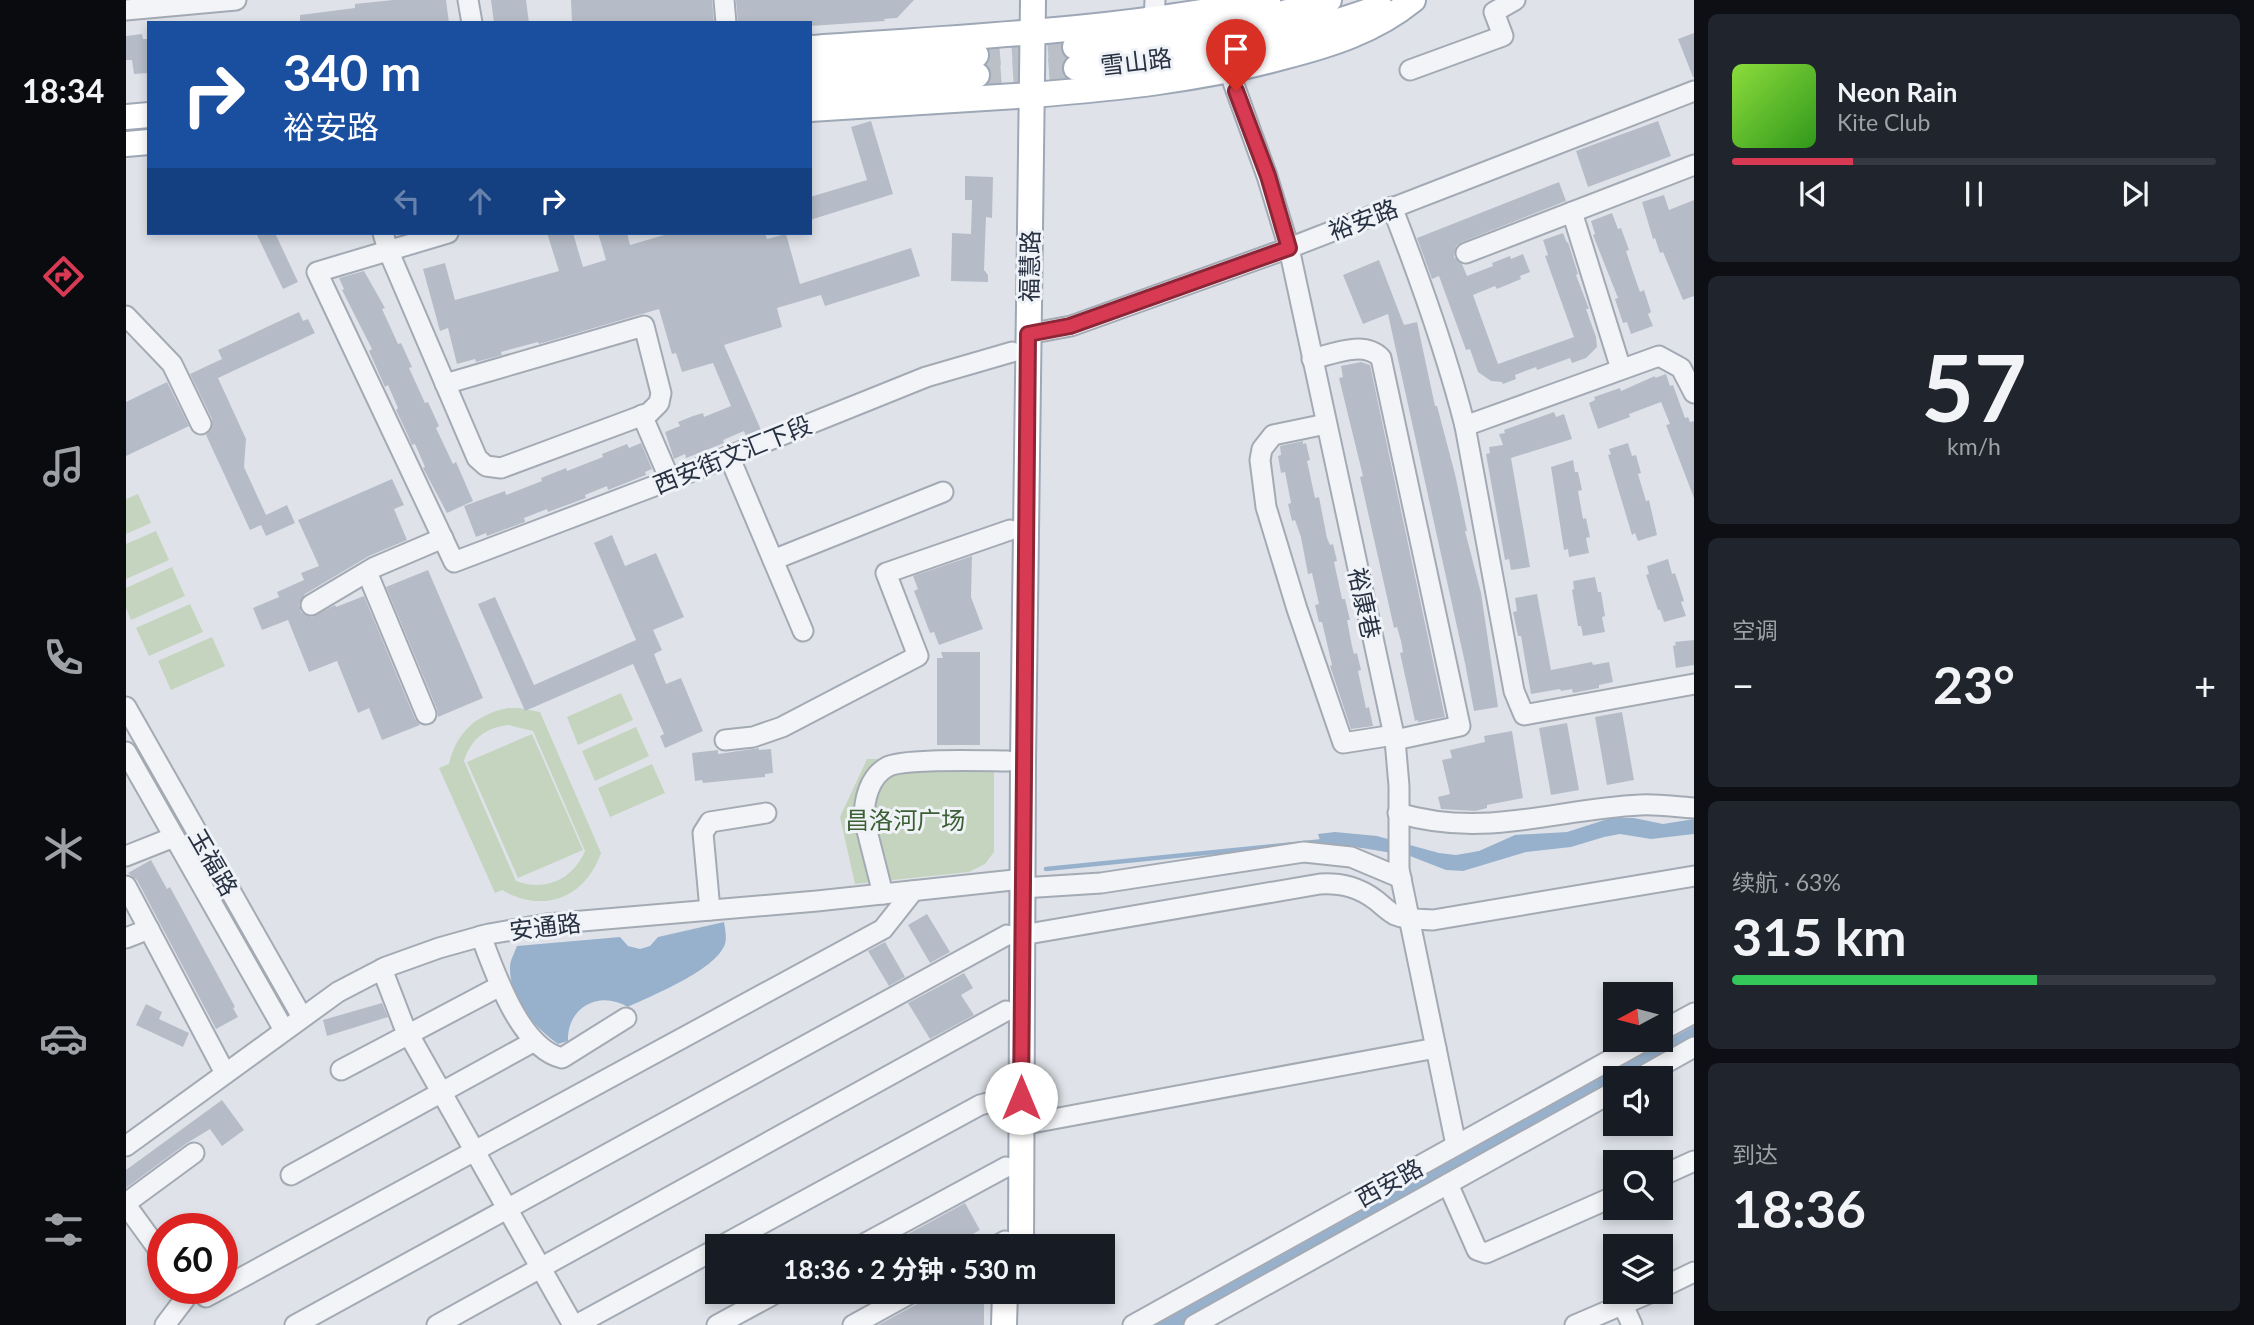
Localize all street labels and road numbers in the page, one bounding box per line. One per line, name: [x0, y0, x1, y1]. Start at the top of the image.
street label: 雪山路: [1099, 42, 1173, 80]
street label: 裕安路: [1324, 193, 1402, 245]
street label: 福慧路: [1014, 230, 1044, 302]
street label: 西安街文汇下段: [649, 409, 815, 499]
street label: 裕康巷: [1343, 565, 1387, 641]
street label: 玉福路: [183, 824, 245, 900]
street label: 安通路: [508, 907, 582, 945]
street label: 西安路: [1350, 1152, 1428, 1212]

